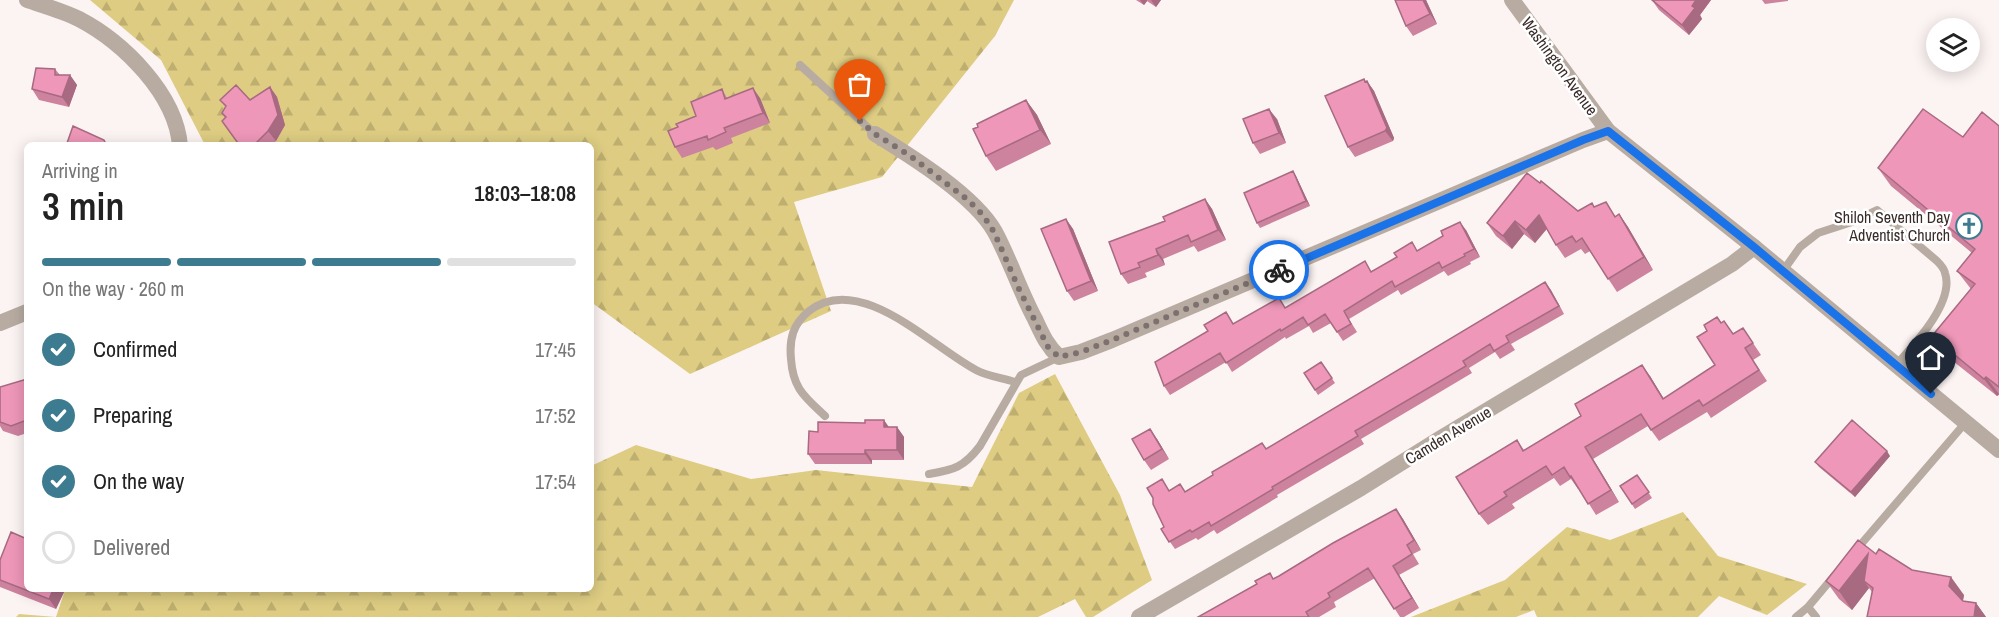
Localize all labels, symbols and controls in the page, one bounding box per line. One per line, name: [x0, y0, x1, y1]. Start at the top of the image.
street label: Washington Avenue: [1517, 12, 1603, 120]
map controls: [1926, 18, 1980, 72]
button: layers: [1926, 18, 1980, 72]
pin: [834, 59, 885, 121]
icon: bag: [843, 68, 876, 101]
text: Arriving in: [42, 157, 118, 184]
text: 18:03–18:08: [474, 178, 576, 208]
text: 3 min: [42, 180, 124, 232]
place label: Shiloh Seventh Day Adventist Church: [1834, 206, 1950, 246]
church icon: Shiloh Seventh Day Adventist Church: [1954, 211, 1984, 241]
courier: [1249, 240, 1309, 300]
icon: bike: [1263, 254, 1296, 287]
text: On the way · 260 m: [42, 275, 184, 302]
pin: [1905, 332, 1956, 394]
icon: check: [42, 333, 75, 366]
text: Confirmed: [93, 334, 177, 364]
text: 17:45: [535, 336, 576, 363]
icon: home: [1914, 341, 1947, 374]
icon: check: [42, 399, 75, 432]
text: Preparing: [93, 400, 172, 430]
street label: Camden Avenue: [1401, 401, 1495, 469]
text: 17:52: [535, 402, 576, 429]
icon: check: [42, 465, 75, 498]
text: On the way: [93, 466, 184, 496]
text: 17:54: [535, 468, 576, 495]
text: Delivered: [93, 532, 170, 562]

